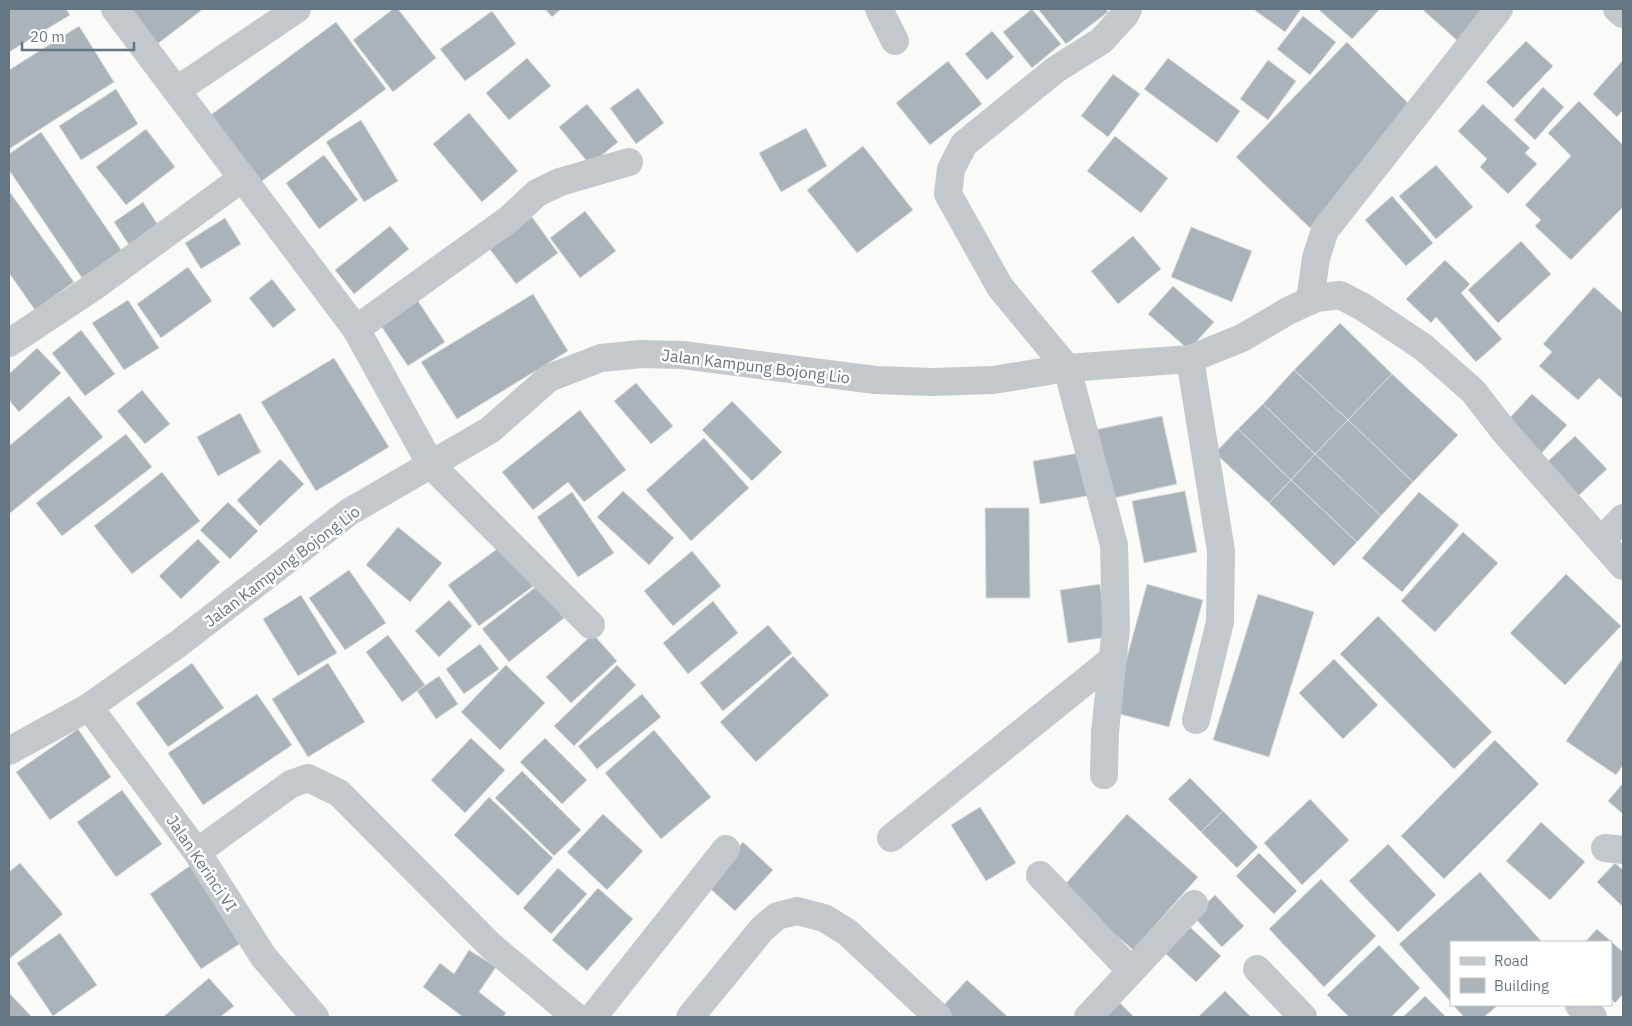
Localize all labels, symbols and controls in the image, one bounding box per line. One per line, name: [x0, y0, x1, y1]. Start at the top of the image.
scale bar: [22, 20, 135, 52]
text: 20 m: [30, 27, 65, 46]
street label: Jalan Kampung Bojong Lio: [661, 345, 851, 387]
street label: Jalan Kampung Bojong Lio: [200, 501, 364, 631]
street label: Jalan Kerinci VI: [162, 811, 242, 915]
legend: [1450, 941, 1612, 1006]
text: Road: [1494, 951, 1529, 970]
text: Building: [1494, 976, 1549, 995]

